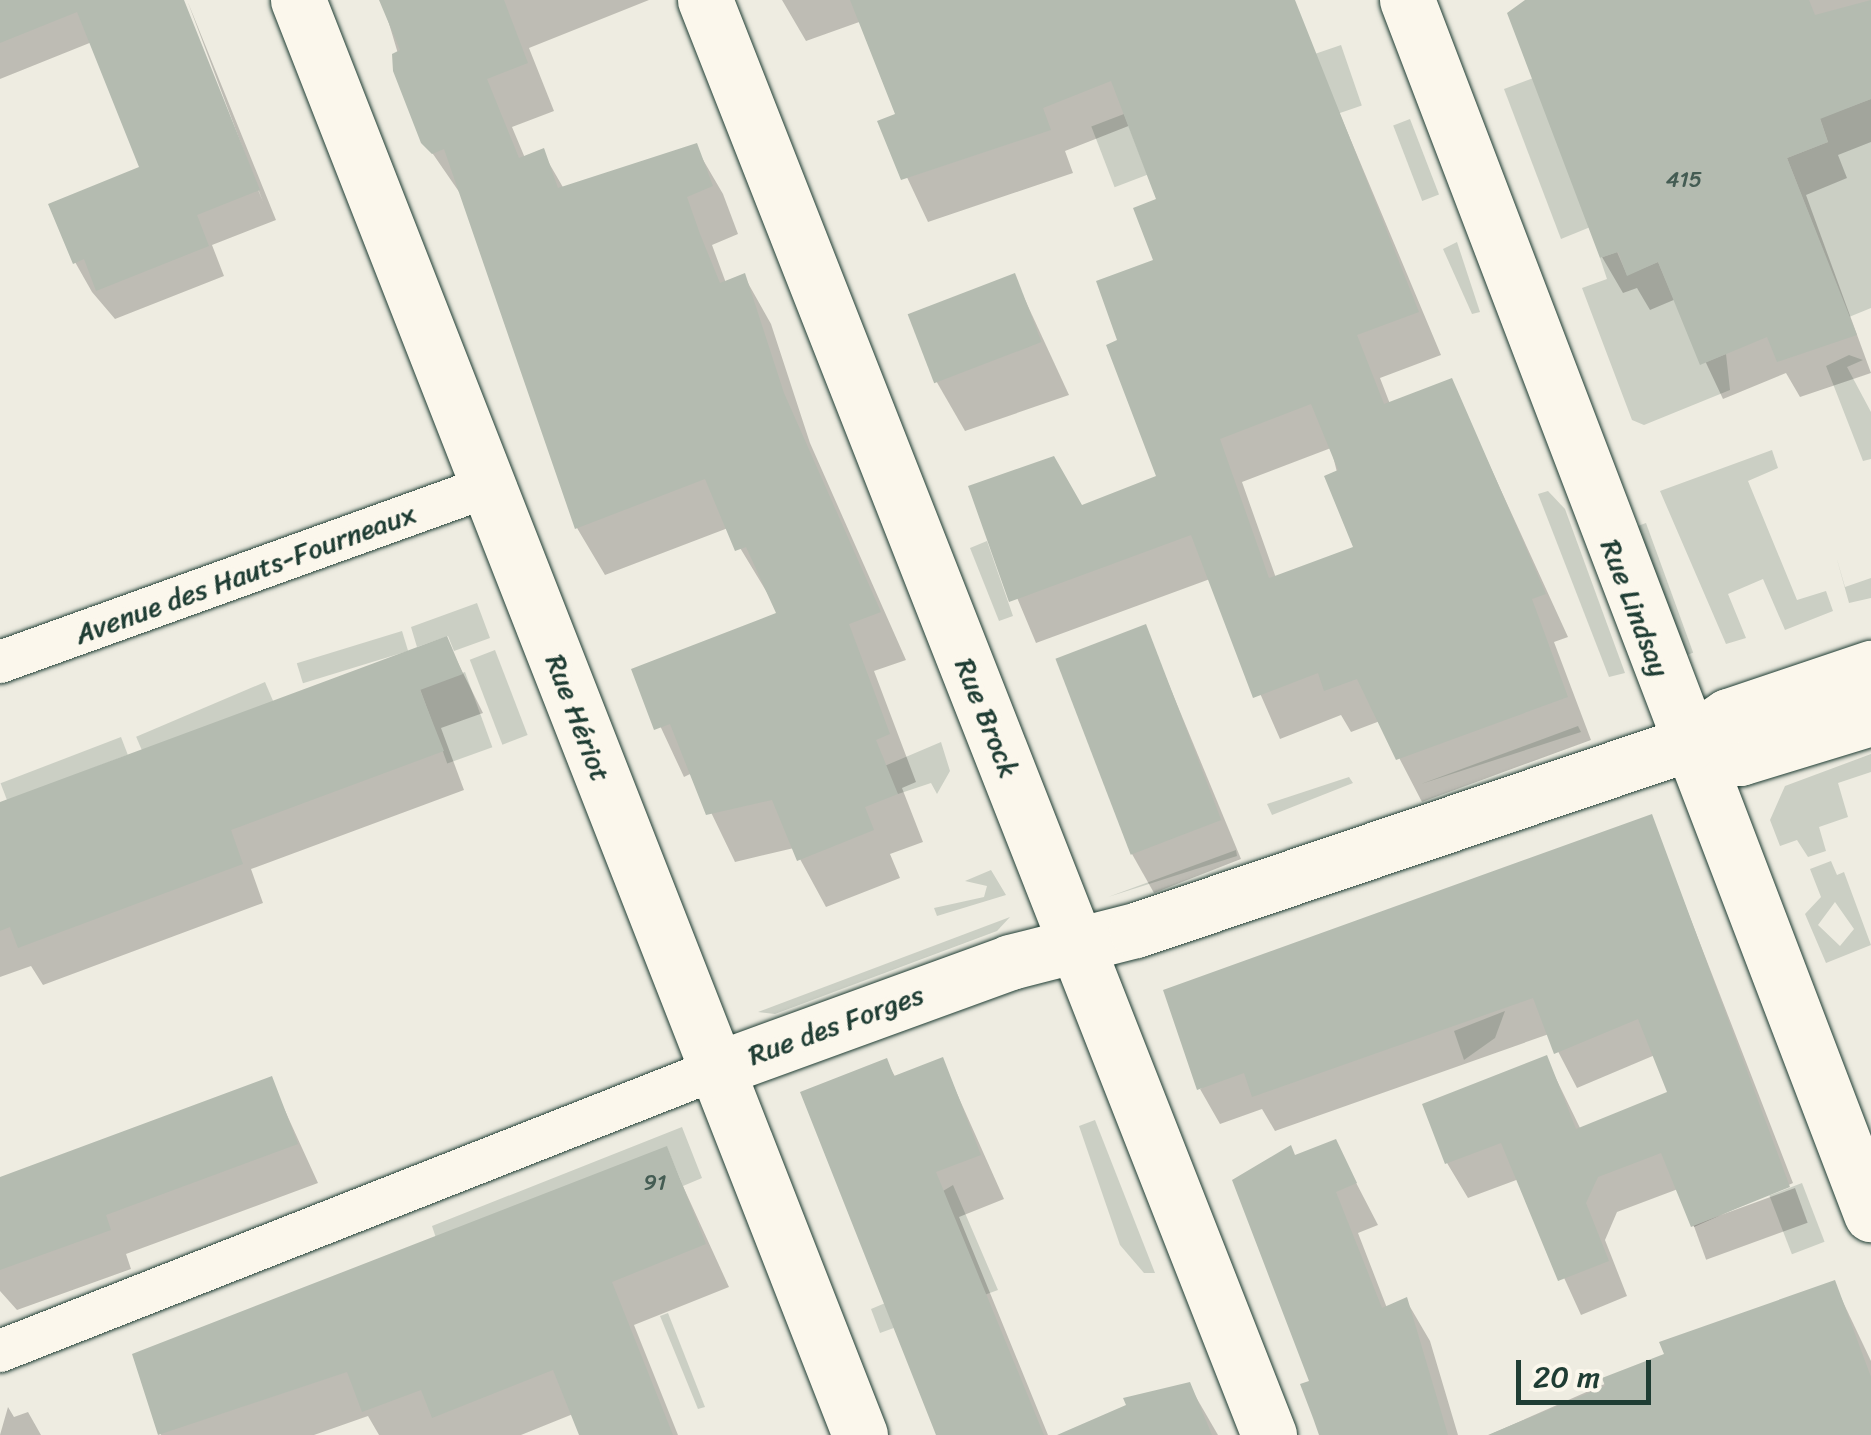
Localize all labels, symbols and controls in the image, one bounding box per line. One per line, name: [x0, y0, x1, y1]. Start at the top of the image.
house number: 415: [1666, 167, 1702, 193]
street label: Avenue des Hauts-Fourneaux: [69, 496, 421, 652]
street label: Rue Lindsay: [1593, 535, 1677, 681]
street label: Rue Hériot: [538, 650, 618, 786]
street label: Rue Brock: [948, 653, 1026, 783]
street label: Rue des Forges: [744, 978, 928, 1072]
house number: 91: [644, 1170, 666, 1196]
scale bar: [1521, 1340, 1656, 1402]
text: 20 m: [1533, 1350, 1600, 1404]

